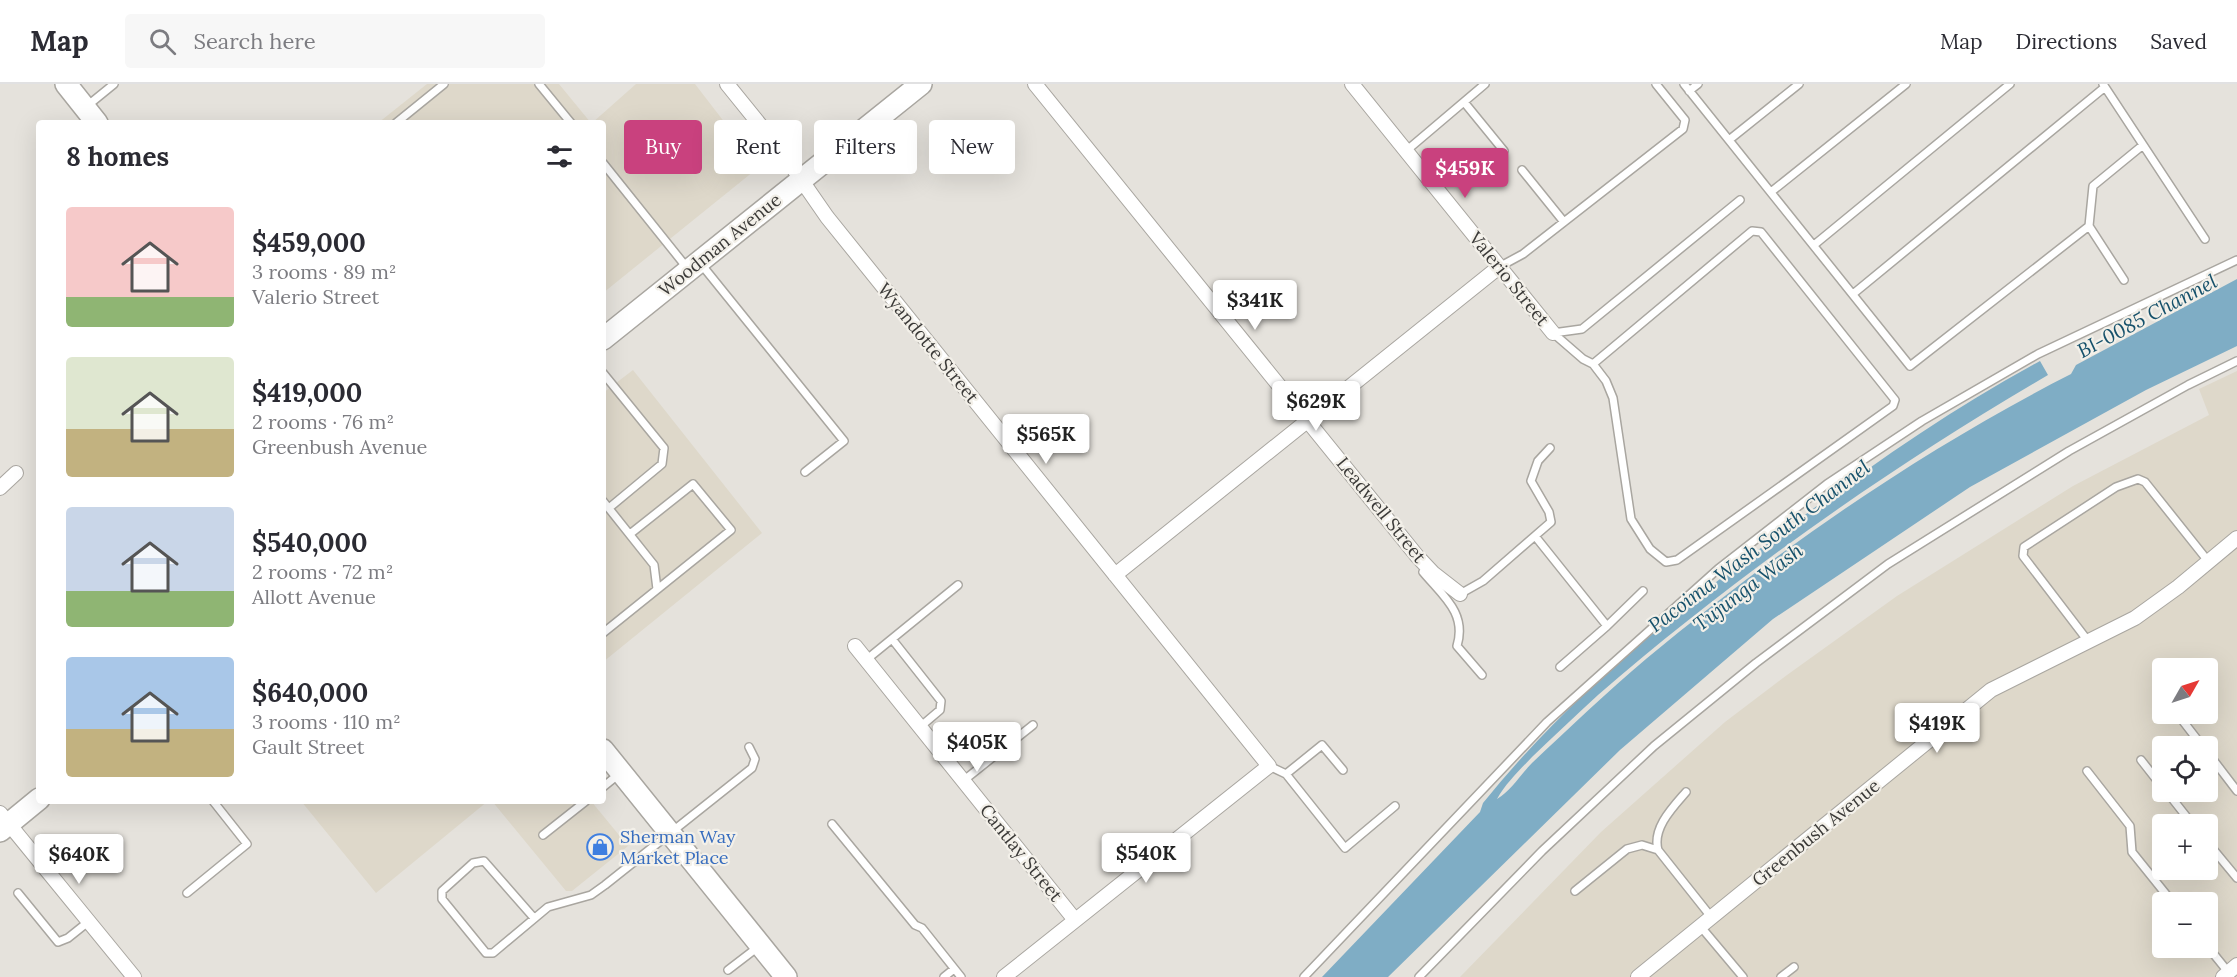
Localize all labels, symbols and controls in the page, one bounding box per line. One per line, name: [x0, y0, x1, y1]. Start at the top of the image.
search box: [125, 14, 545, 68]
text: Map: [30, 23, 89, 59]
icon: search: [146, 25, 179, 58]
text: Search here: [194, 27, 316, 55]
text: Map: [1940, 28, 1983, 55]
text: Directions: [2016, 28, 2117, 55]
text: Saved: [2150, 28, 2207, 55]
chip: Buy: [624, 120, 702, 174]
chip: Rent: [714, 120, 802, 174]
chip: Filters: [814, 120, 917, 174]
chip: New: [929, 120, 1015, 174]
text: 8 homes: [66, 140, 169, 173]
icon: filters: [543, 140, 576, 173]
pin: $459K: [1423, 148, 1507, 199]
text: $459K: [1435, 155, 1495, 180]
street label: Woodman Avenue: [654, 188, 786, 301]
text: $459,000: [252, 226, 366, 259]
street label: Valerio Street: [1464, 226, 1554, 330]
icon: home: [114, 231, 186, 303]
text: 3 rooms · 89 m²: [252, 259, 396, 284]
water label: BI-0085 Channel: [2073, 268, 2221, 363]
street label: Wyandotte Street: [873, 278, 984, 408]
pin: $341K: [1213, 280, 1297, 331]
text: Valerio Street: [252, 284, 379, 309]
text: $341K: [1227, 287, 1283, 312]
text: $419,000: [252, 376, 362, 409]
icon: home: [114, 381, 186, 453]
pin: $629K: [1274, 381, 1358, 432]
text: $629K: [1286, 388, 1346, 413]
text: 2 rooms · 76 m²: [252, 409, 394, 434]
pin: $565K: [1004, 414, 1088, 465]
text: $565K: [1016, 421, 1076, 446]
text: Greenbush Avenue: [252, 434, 427, 459]
street label: Leadwell Street: [1332, 452, 1431, 567]
water label: Pacoima Wash South Channel: [1643, 454, 1875, 637]
text: $540,000: [252, 526, 368, 559]
icon: home: [114, 531, 186, 603]
water label: Tujunga Wash: [1688, 537, 1808, 636]
text: 2 rooms · 72 m²: [252, 559, 393, 584]
text: Allott Avenue: [252, 584, 376, 609]
north arrow: [2152, 658, 2218, 724]
map controls: [2152, 658, 2218, 958]
text: $640,000: [252, 676, 368, 709]
icon: home: [114, 681, 186, 753]
pin: $419K: [1895, 703, 1979, 754]
text: 3 rooms · 110 m²: [252, 709, 401, 734]
text: $419K: [1909, 710, 1965, 735]
pin: $405K: [935, 722, 1019, 773]
text: $405K: [947, 729, 1007, 754]
text: Gault Street: [252, 734, 365, 759]
button: locate: [2152, 736, 2218, 802]
street label: Greenbush Avenue: [1747, 774, 1884, 891]
street label: Cantlay Street: [975, 799, 1068, 906]
button: +: [2152, 814, 2218, 880]
place label: Sherman Way Market Place: [620, 825, 736, 869]
shop icon: Sherman Way Market Place: [585, 832, 615, 862]
pin: $540K: [1104, 833, 1188, 884]
pin: $640K: [37, 834, 121, 885]
text: $540K: [1116, 840, 1176, 865]
text: $640K: [48, 841, 110, 866]
button: −: [2152, 892, 2218, 958]

